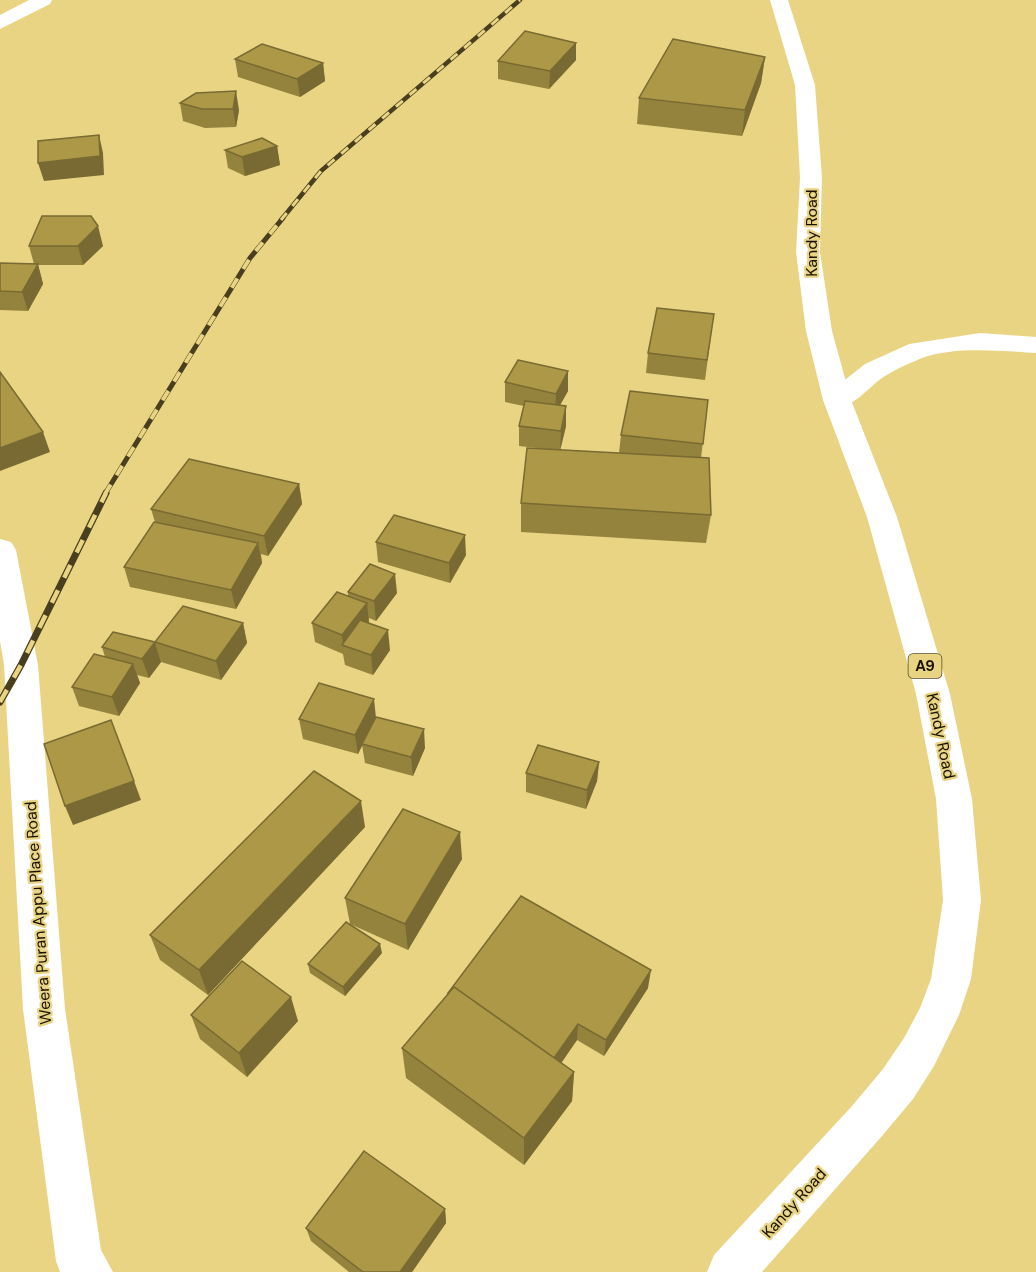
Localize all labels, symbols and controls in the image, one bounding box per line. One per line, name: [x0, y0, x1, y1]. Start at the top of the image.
street label: Kandy Road: [801, 189, 822, 277]
road number: A9: [908, 654, 942, 678]
street label: Kandy Road: [922, 691, 960, 781]
street label: Weera Puran Appu Place Road: [20, 801, 56, 1025]
street label: Kandy Road: [757, 1164, 831, 1242]

